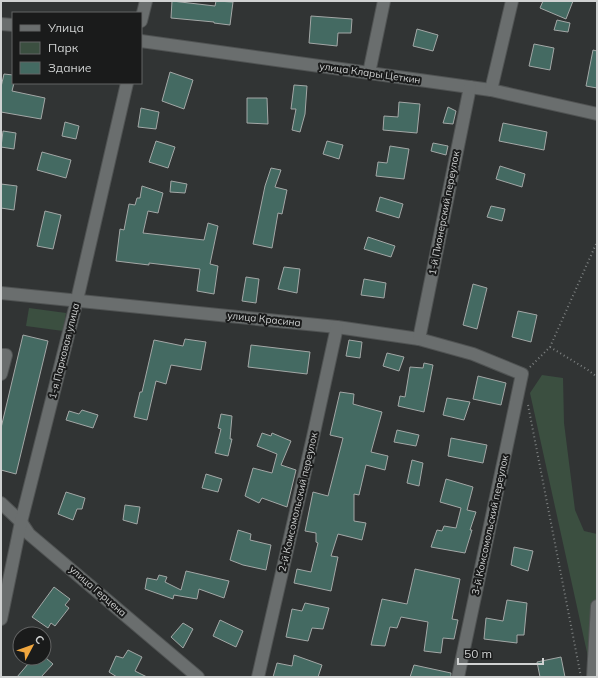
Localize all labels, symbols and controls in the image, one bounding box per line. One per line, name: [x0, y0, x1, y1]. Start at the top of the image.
legend: [12, 12, 142, 84]
text: Улица: [47, 20, 84, 35]
text: Парк: [48, 40, 79, 55]
street label: улица Клары Цеткин: [319, 59, 421, 87]
text: Здание: [48, 60, 92, 75]
street label: 1-й Пионерский переулок: [426, 149, 463, 276]
street label: 1-я Парковая улица: [46, 302, 82, 400]
street label: улица Красина: [227, 309, 301, 329]
street label: 2-й Комсомольский переулок: [276, 430, 321, 573]
street label: 3-й Комсомольский переулок: [469, 453, 511, 596]
street label: улица Герцена: [67, 563, 129, 619]
north arrow: [12, 626, 52, 666]
text: С: [32, 632, 48, 647]
scale bar: [458, 640, 543, 666]
text: 50 m: [464, 646, 492, 661]

